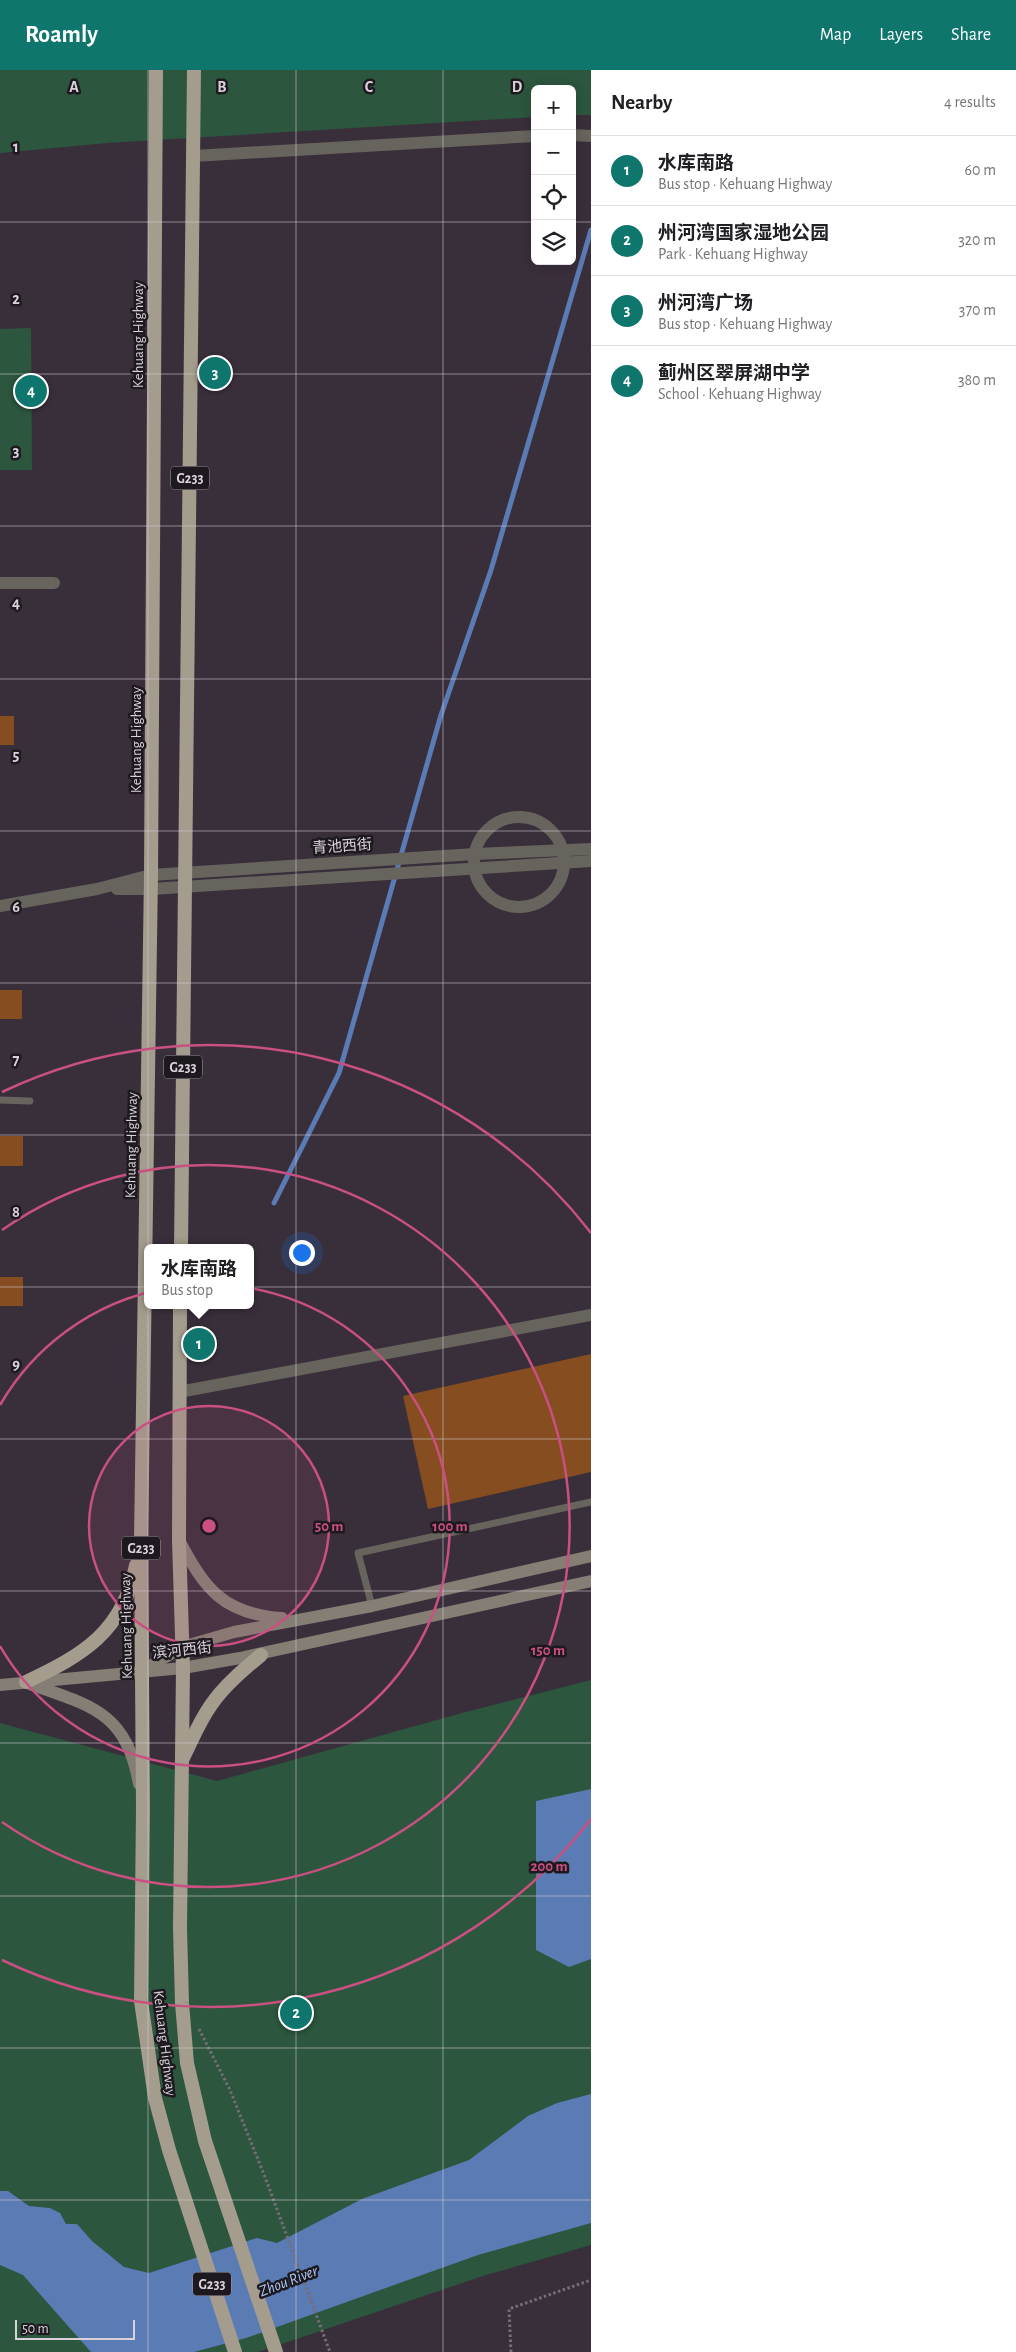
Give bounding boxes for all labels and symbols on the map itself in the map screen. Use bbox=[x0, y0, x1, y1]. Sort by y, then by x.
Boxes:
text: A bbox=[69, 79, 79, 95]
text: B bbox=[217, 79, 227, 95]
text: C bbox=[365, 79, 374, 95]
text: D bbox=[512, 79, 523, 95]
text: 1 bbox=[13, 139, 19, 155]
street label: Kehuang Highway bbox=[131, 281, 146, 388]
text: 2 bbox=[12, 291, 20, 307]
pin: 3 bbox=[199, 354, 231, 392]
pin: 4 bbox=[15, 372, 47, 410]
text: 3 bbox=[13, 443, 20, 459]
road number: G233 bbox=[171, 466, 209, 489]
text: 4 bbox=[12, 595, 20, 611]
street label: Kehuang Highway bbox=[129, 686, 144, 793]
text: 5 bbox=[13, 747, 20, 763]
street label: 青池西街 bbox=[312, 836, 372, 856]
text: 6 bbox=[12, 899, 20, 915]
text: 7 bbox=[13, 1052, 20, 1068]
road number: G233 bbox=[164, 1056, 202, 1079]
street label: Kehuang Highway bbox=[123, 1091, 140, 1198]
text: 8 bbox=[12, 1204, 20, 1220]
your location bbox=[289, 1240, 315, 1266]
pin: 1 bbox=[183, 1325, 215, 1363]
text: 9 bbox=[12, 1356, 20, 1372]
centre of rings bbox=[200, 1517, 218, 1535]
text: 50 m bbox=[315, 1519, 343, 1534]
text: 100 m bbox=[432, 1519, 468, 1534]
road number: G233 bbox=[122, 1536, 160, 1560]
street label: Kehuang Highway bbox=[118, 1572, 135, 1679]
street label: 滨河西街 bbox=[151, 1639, 213, 1661]
text: 150 m bbox=[531, 1643, 565, 1658]
text: 200 m bbox=[530, 1859, 568, 1874]
street label: Kehuang Highway bbox=[151, 1989, 178, 2097]
pin: 2 bbox=[280, 1994, 312, 2032]
water label: Zhou River bbox=[257, 2262, 321, 2299]
road number: G233 bbox=[193, 2272, 231, 2296]
scale bar bbox=[15, 2317, 135, 2340]

